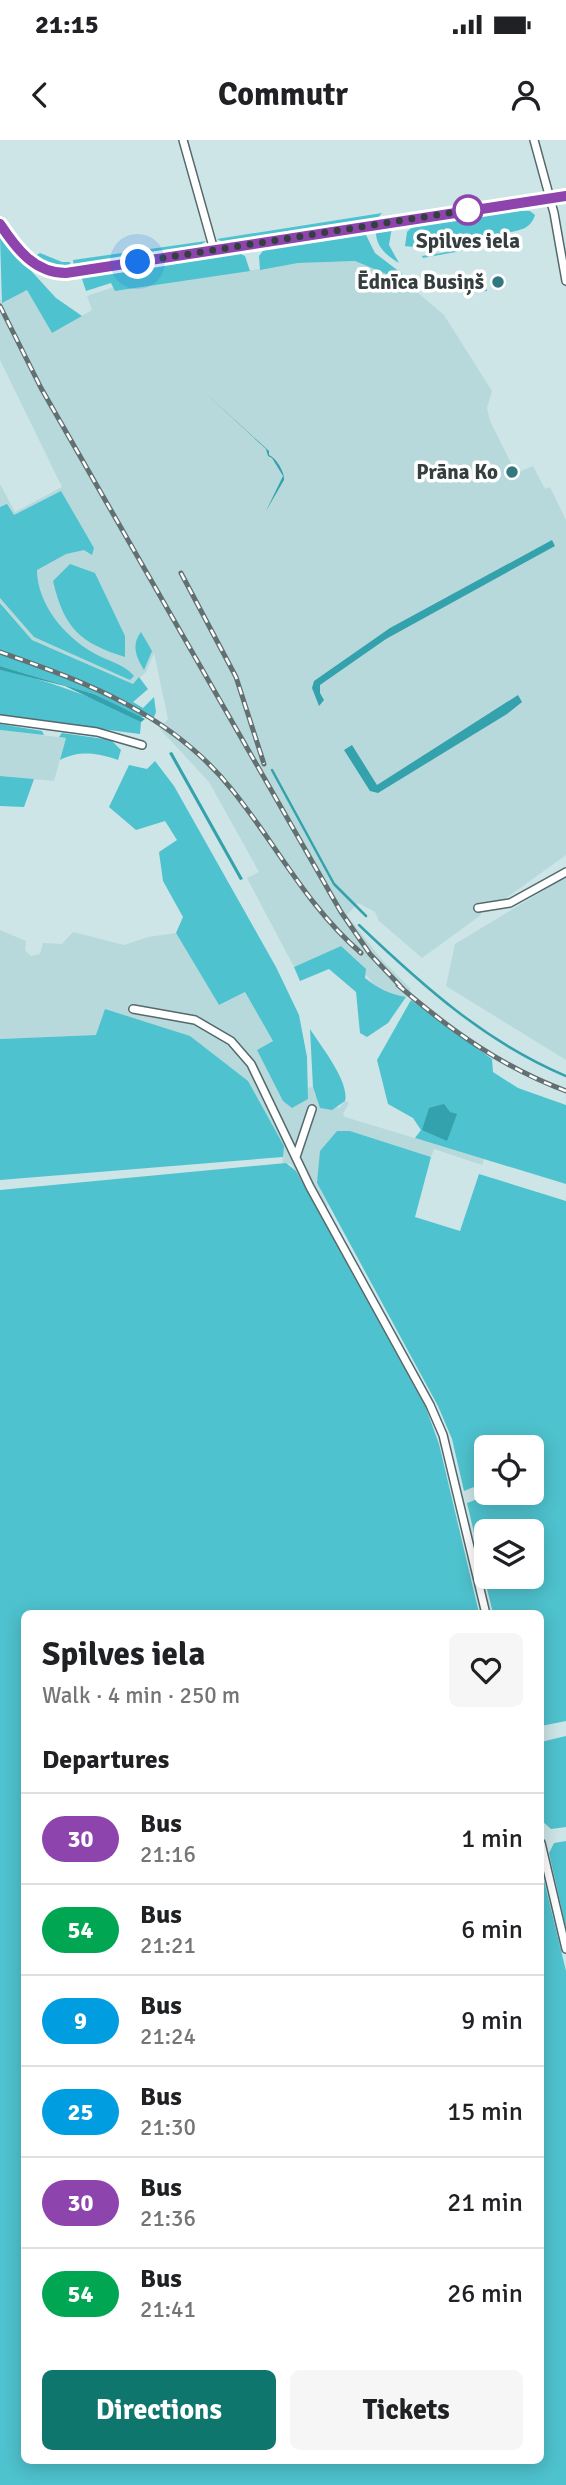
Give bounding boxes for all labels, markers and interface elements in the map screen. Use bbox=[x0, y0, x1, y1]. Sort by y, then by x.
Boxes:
text: 21:15 bbox=[35, 9, 99, 41]
text: Commutr bbox=[218, 75, 348, 114]
icon: back bbox=[21, 76, 59, 114]
icon: person bbox=[507, 76, 545, 114]
marker: Spilves iela bbox=[453, 195, 483, 225]
place label: Spilves iela bbox=[416, 228, 520, 254]
your location bbox=[120, 244, 155, 279]
place label: Ēdnīca Busiņš bbox=[357, 269, 484, 296]
marker: Ēdnīca Busiņš bbox=[490, 274, 506, 290]
place label: Prāna Ko bbox=[416, 459, 498, 485]
marker: Prāna Ko bbox=[504, 464, 520, 480]
map controls bbox=[474, 1435, 544, 1589]
button: locate bbox=[474, 1435, 544, 1505]
button: layers bbox=[474, 1519, 544, 1589]
button: heart bbox=[449, 1633, 523, 1707]
text: Spilves iela bbox=[42, 1634, 205, 1675]
text: Walk · 4 min · 250 m bbox=[42, 1681, 240, 1710]
text: Departures bbox=[42, 1744, 169, 1776]
text: Bus bbox=[140, 1808, 182, 1840]
text: 1 min bbox=[461, 1823, 523, 1855]
text: 30 bbox=[68, 1824, 93, 1854]
text: 21:16 bbox=[140, 1840, 196, 1869]
text: Bus bbox=[140, 1899, 182, 1931]
text: 6 min bbox=[461, 1914, 523, 1946]
text: 54 bbox=[68, 1915, 93, 1945]
text: 21:21 bbox=[140, 1931, 196, 1960]
text: Bus bbox=[140, 1990, 182, 2022]
text: 9 min bbox=[461, 2005, 523, 2037]
text: 9 bbox=[74, 2006, 87, 2036]
text: 21:24 bbox=[140, 2022, 196, 2051]
text: Bus bbox=[140, 2081, 182, 2113]
text: 15 min bbox=[447, 2096, 523, 2128]
text: 25 bbox=[68, 2097, 93, 2127]
text: 21:30 bbox=[140, 2113, 196, 2142]
text: Bus bbox=[140, 2172, 182, 2204]
text: 21 min bbox=[447, 2187, 523, 2219]
text: 30 bbox=[68, 2188, 93, 2218]
text: 21:36 bbox=[140, 2204, 196, 2233]
text: Bus bbox=[140, 2263, 182, 2295]
text: 26 min bbox=[447, 2278, 523, 2310]
text: 54 bbox=[68, 2279, 93, 2309]
text: 21:41 bbox=[140, 2295, 196, 2324]
button: Directions bbox=[42, 2370, 276, 2450]
button: Tickets bbox=[290, 2370, 523, 2450]

